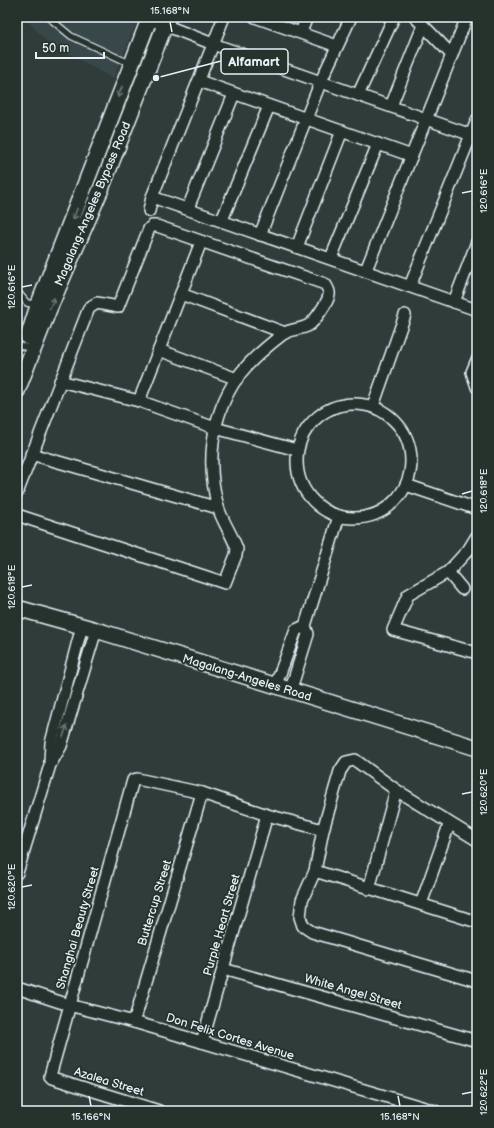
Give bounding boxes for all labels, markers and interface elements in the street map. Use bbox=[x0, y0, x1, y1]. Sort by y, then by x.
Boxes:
text: 15.168°N bbox=[150, 5, 190, 17]
scale bar bbox=[36, 34, 104, 60]
text: 50 m bbox=[42, 41, 69, 56]
callout: Alfamart bbox=[221, 49, 288, 74]
text: Alfamart bbox=[227, 54, 280, 70]
one-way arrow bbox=[116, 86, 124, 98]
street label: Magalang-Angeles Bypass Road bbox=[52, 120, 134, 288]
text: 120.616°E bbox=[478, 168, 490, 213]
one-way arrow bbox=[70, 207, 78, 219]
text: 120.616°E bbox=[6, 264, 18, 309]
one-way arrow bbox=[48, 297, 56, 309]
text: 120.618°E bbox=[478, 468, 490, 513]
text: 120.618°E bbox=[6, 564, 18, 609]
street label: Magalang-Angeles Road bbox=[181, 651, 314, 705]
one-way arrow bbox=[62, 726, 70, 738]
text: 120.620°E bbox=[478, 768, 490, 815]
street label: Buttercup Street bbox=[135, 858, 175, 948]
text: 120.620°E bbox=[6, 863, 18, 910]
street label: Shanghai Beauty Street bbox=[53, 865, 103, 991]
street label: Purple Heart Street bbox=[200, 872, 244, 978]
street label: White Angel Street bbox=[303, 971, 404, 1013]
street label: Don Felix Cortes Avenue bbox=[164, 1010, 296, 1064]
street label: Azalea Street bbox=[72, 1064, 146, 1100]
text: 120.622°E bbox=[478, 1068, 490, 1115]
text: 15.166°N bbox=[71, 1111, 111, 1123]
text: 15.168°N bbox=[380, 1111, 420, 1123]

